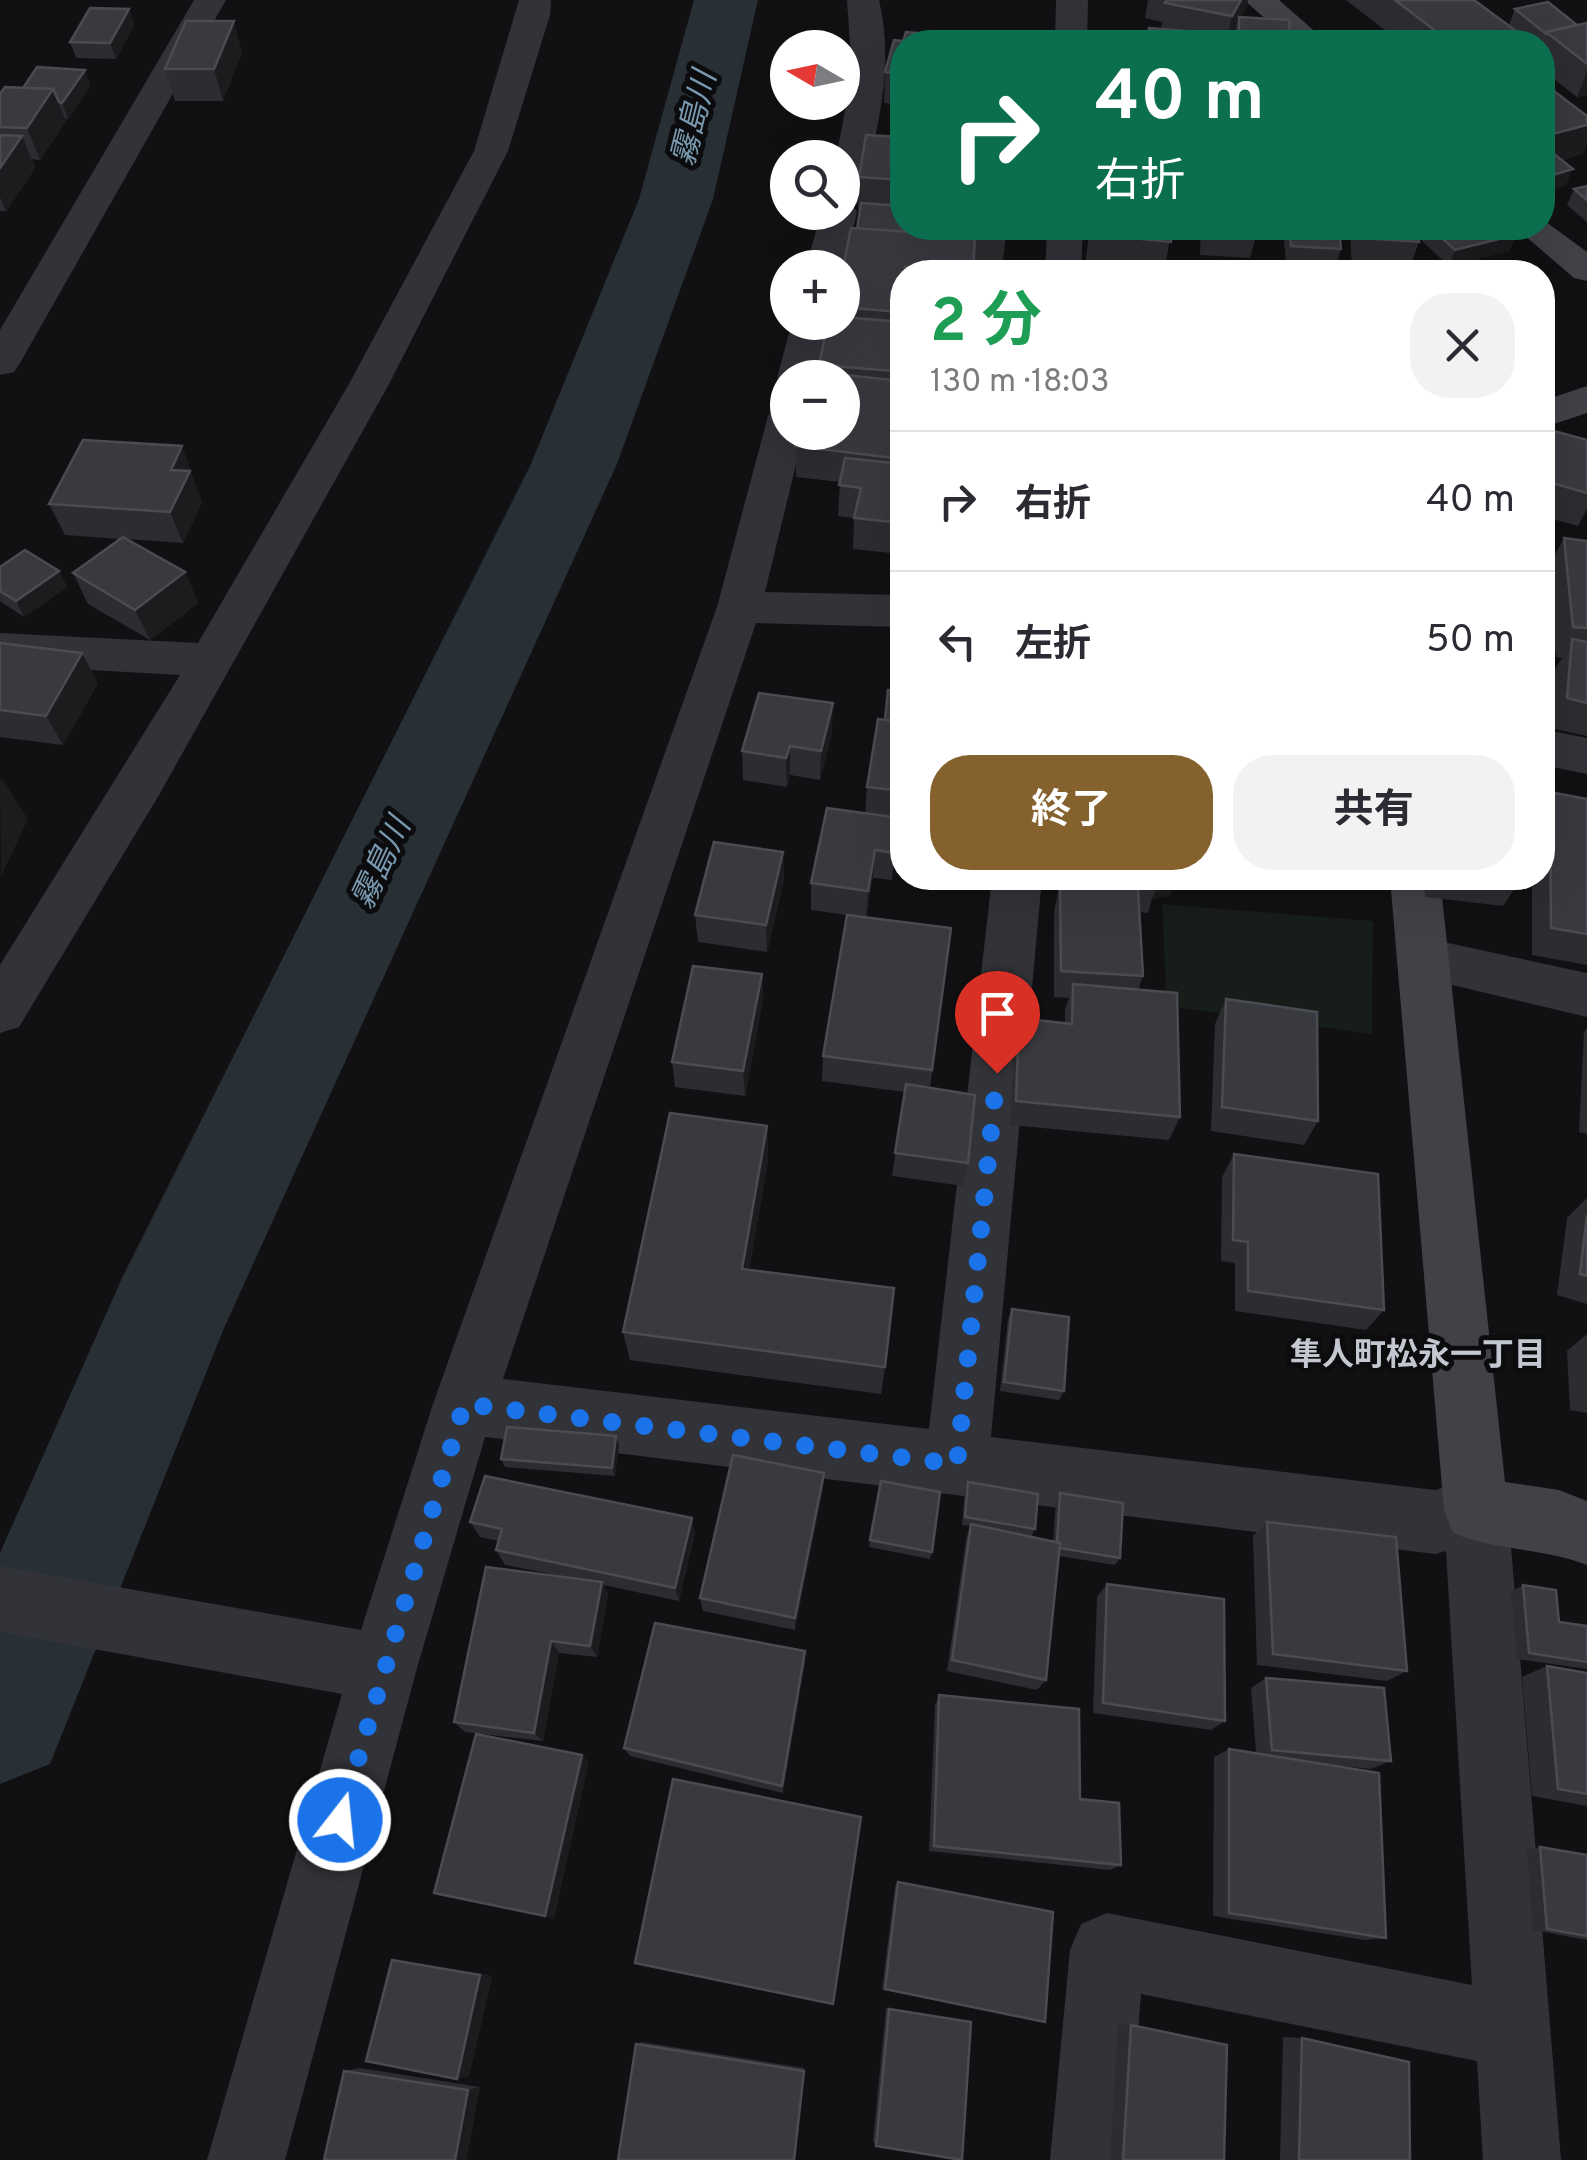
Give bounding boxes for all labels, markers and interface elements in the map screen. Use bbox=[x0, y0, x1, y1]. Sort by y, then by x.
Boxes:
north arrow bbox=[770, 30, 860, 120]
map controls bbox=[770, 30, 860, 450]
text: 40 m bbox=[1095, 56, 1265, 145]
water label: 霧島川 bbox=[665, 65, 728, 170]
icon: right bbox=[930, 70, 1060, 200]
button: search bbox=[770, 140, 860, 230]
text: 右折 bbox=[1095, 155, 1185, 212]
button: + bbox=[770, 250, 860, 340]
text: 2 分 bbox=[930, 287, 1042, 363]
button: close bbox=[1410, 293, 1515, 398]
button: − bbox=[770, 360, 860, 450]
text: 130 m · 18:03 bbox=[930, 363, 1110, 403]
icon: right bbox=[930, 474, 985, 529]
text: 40 m bbox=[1426, 477, 1515, 526]
text: 右折 bbox=[1015, 482, 1091, 531]
icon: left bbox=[930, 614, 985, 669]
text: 50 m bbox=[1426, 617, 1515, 666]
text: 左折 bbox=[1015, 622, 1091, 671]
button: 終了 bbox=[930, 755, 1213, 870]
button: 共有 bbox=[1233, 755, 1515, 870]
water label: 霧島川 bbox=[345, 809, 423, 916]
pin bbox=[955, 971, 1040, 1074]
icon: arrive bbox=[970, 986, 1025, 1041]
district label: 隼人町松永一丁目 bbox=[1290, 1337, 1546, 1377]
position arrow bbox=[288, 1768, 392, 1872]

